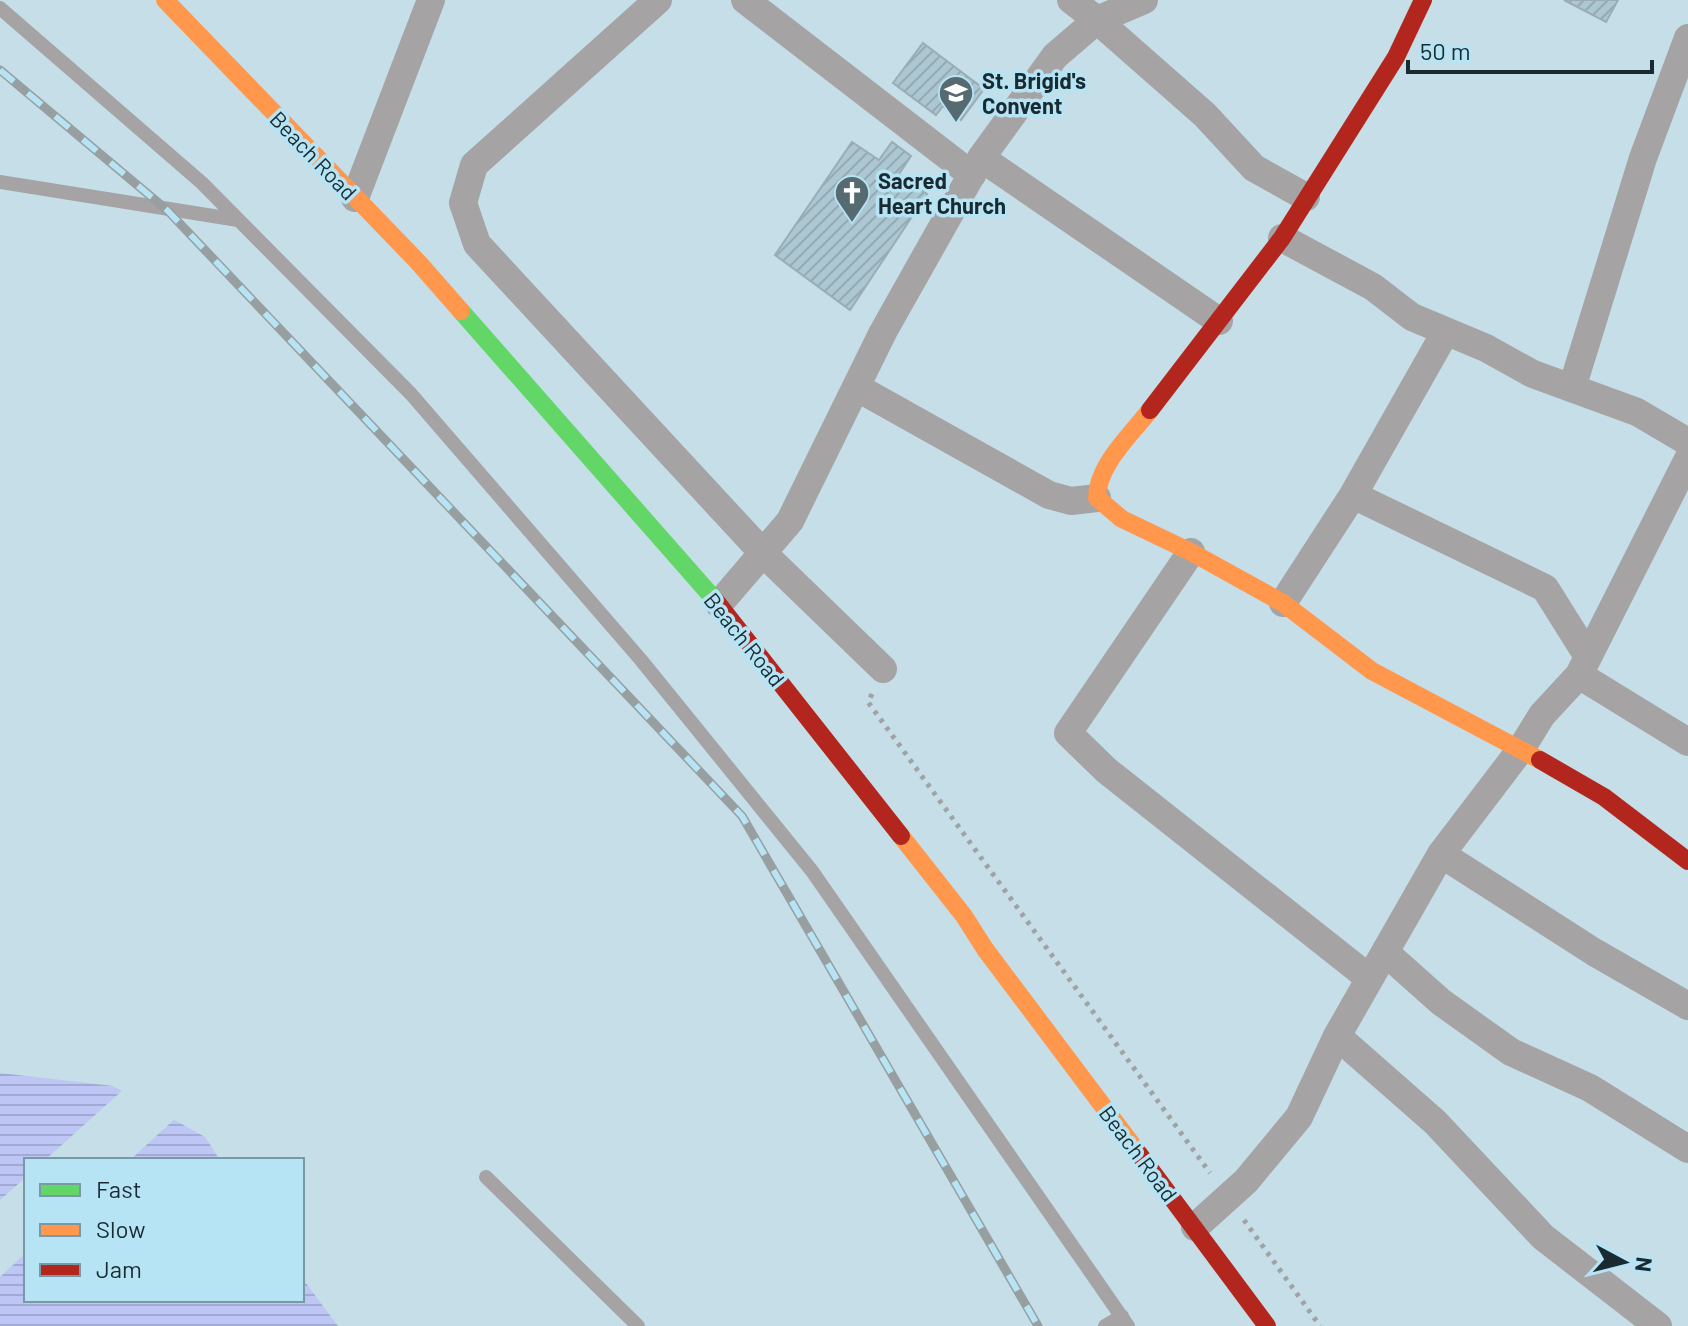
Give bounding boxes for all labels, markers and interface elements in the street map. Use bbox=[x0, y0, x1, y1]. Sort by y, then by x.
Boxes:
scale bar bbox=[1408, 24, 1652, 74]
text: 50 m bbox=[1420, 36, 1471, 65]
place label: St. Brigid's Convent bbox=[982, 67, 1086, 118]
school or university icon: St. Brigid's Convent bbox=[937, 74, 975, 124]
street label: Beach Road bbox=[265, 105, 363, 205]
place label: Sacred Heart Church bbox=[878, 167, 1006, 218]
church icon: Sacred Heart Church bbox=[833, 174, 871, 224]
street label: Beach Road bbox=[699, 587, 791, 691]
street label: Beach Road bbox=[1095, 1100, 1183, 1206]
legend bbox=[24, 1158, 304, 1302]
text: Fast bbox=[96, 1174, 141, 1203]
text: Slow bbox=[96, 1214, 145, 1243]
north arrow bbox=[1584, 1222, 1664, 1302]
text: Jam bbox=[96, 1254, 142, 1283]
text: N bbox=[1631, 1256, 1659, 1273]

